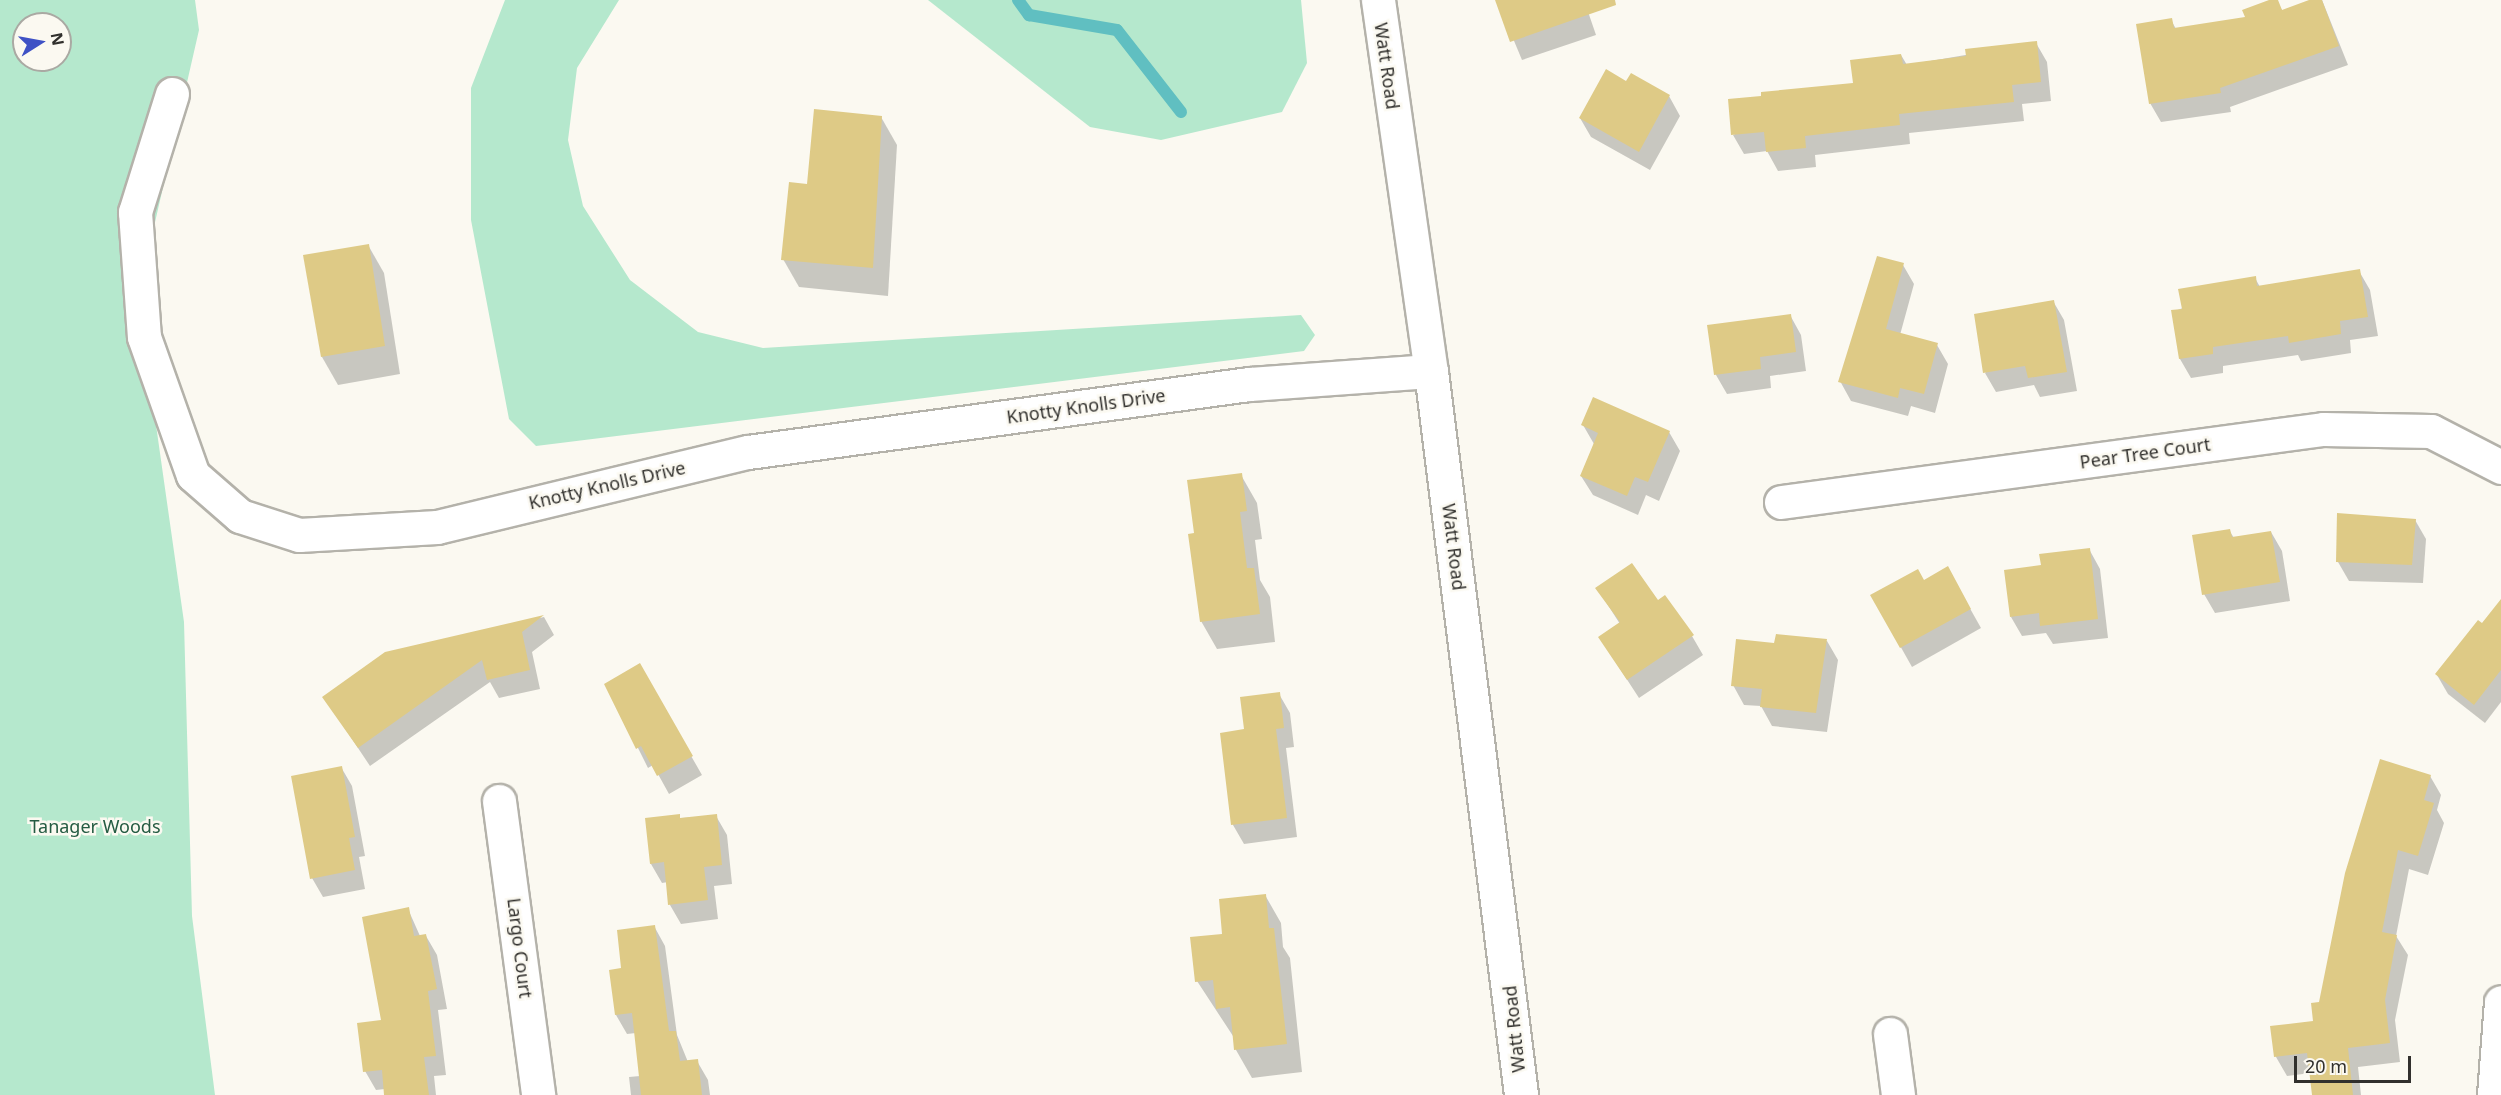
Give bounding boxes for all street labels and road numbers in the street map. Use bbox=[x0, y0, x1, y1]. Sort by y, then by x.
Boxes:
street label: Watt Road bbox=[1370, 21, 1404, 111]
street label: Knotty Knolls Drive bbox=[1005, 384, 1167, 428]
street label: Pear Tree Court bbox=[2078, 433, 2212, 473]
street label: Knotty Knolls Drive bbox=[526, 456, 688, 514]
street label: Watt Road bbox=[1438, 502, 1470, 592]
street label: Largo Court bbox=[503, 897, 537, 999]
street label: Watt Road bbox=[1499, 984, 1529, 1074]

